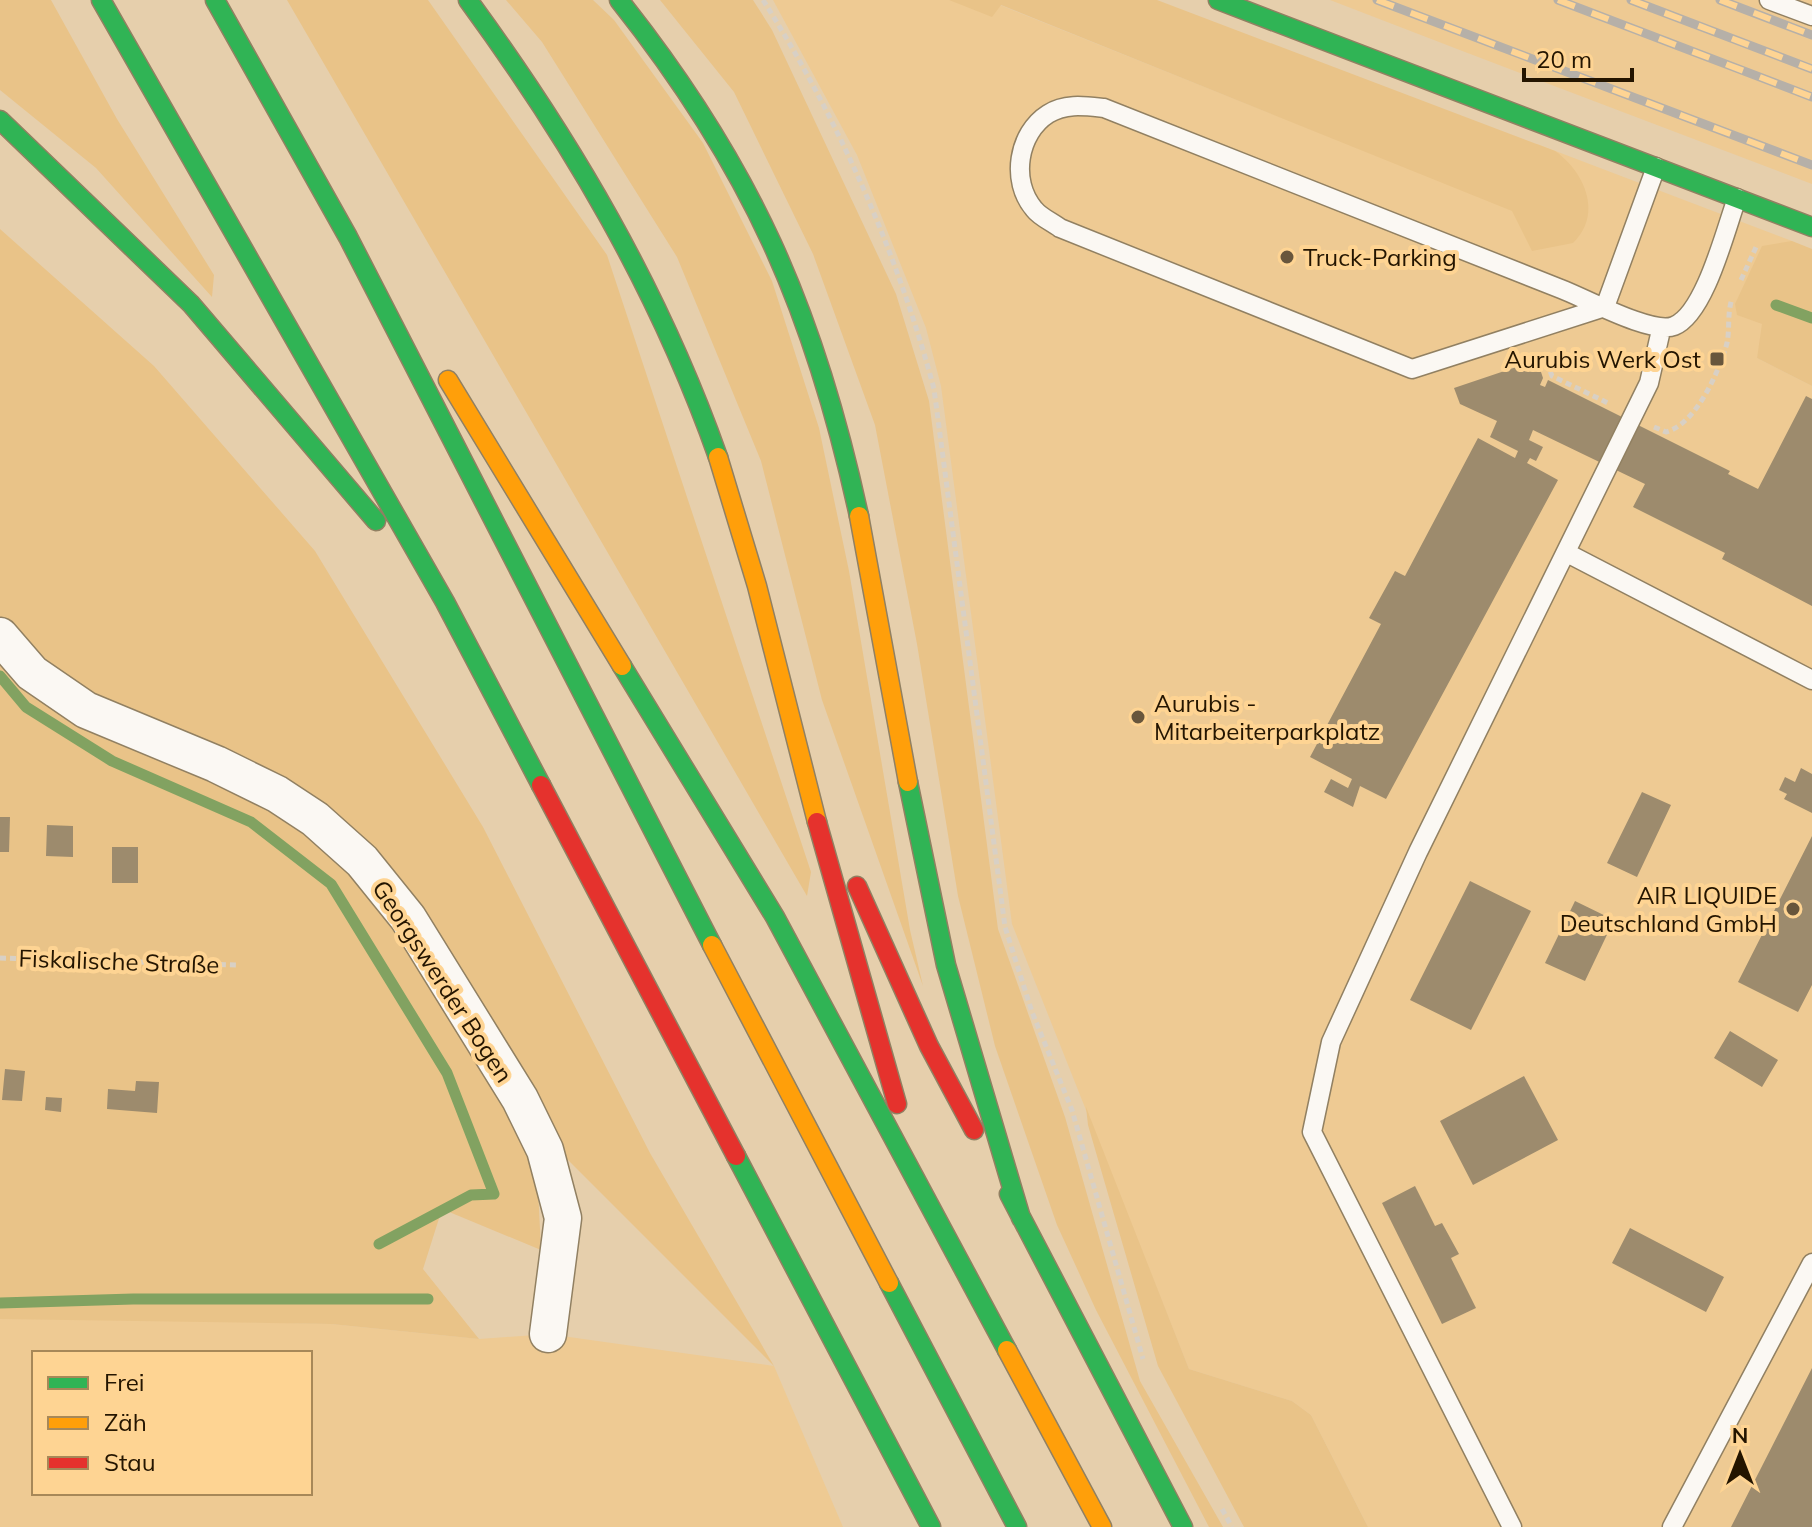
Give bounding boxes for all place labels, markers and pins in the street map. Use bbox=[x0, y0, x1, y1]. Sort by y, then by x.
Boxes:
place label: Truck-Parking bbox=[1303, 242, 1457, 272]
marker: Truck-Parking bbox=[1278, 248, 1296, 266]
place label: Aurubis Werk Ost bbox=[1504, 344, 1701, 374]
marker: Aurubis Werk Ost bbox=[1708, 350, 1726, 368]
place label: Aurubis - Mitarbeiterparkplatz bbox=[1154, 688, 1380, 746]
marker: Aurubis - Mitarbeiterparkplatz bbox=[1129, 708, 1147, 726]
place label: AIR LIQUIDE Deutschland GmbH bbox=[1560, 880, 1777, 938]
marker: AIR LIQUIDE Deutschland GmbH bbox=[1784, 900, 1802, 918]

